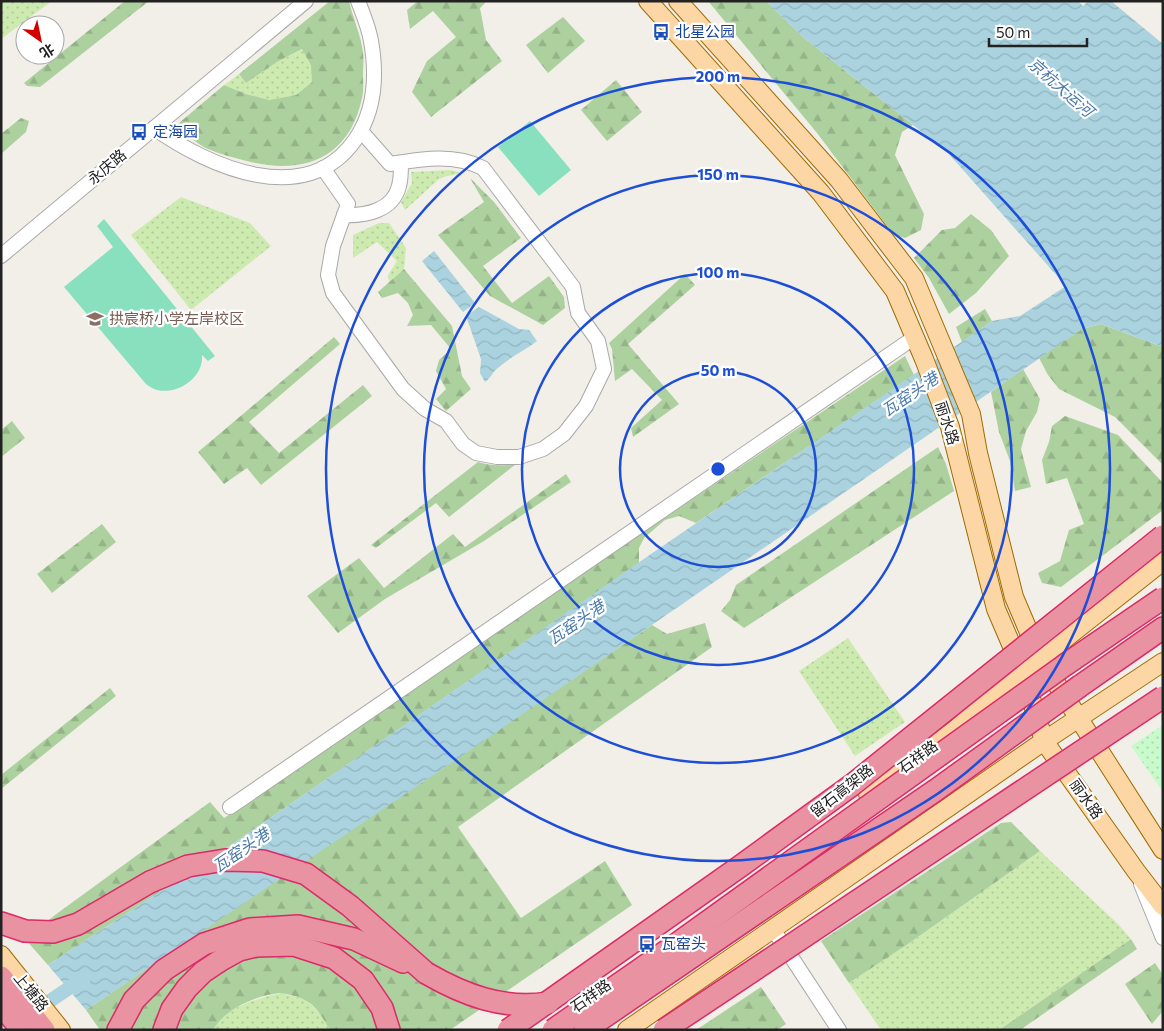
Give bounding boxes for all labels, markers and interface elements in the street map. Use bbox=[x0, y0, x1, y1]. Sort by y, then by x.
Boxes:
north arrow bbox=[15, 15, 65, 65]
scale bar bbox=[989, 15, 1086, 47]
bus stop icon: 北星公园 bbox=[651, 22, 671, 42]
place label: 北星公园 bbox=[675, 22, 735, 40]
text: 50 m bbox=[996, 23, 1030, 41]
text: 北 bbox=[37, 40, 58, 62]
water label: 京杭大运河 bbox=[1025, 53, 1100, 122]
text: 200 m bbox=[696, 67, 740, 85]
bus stop icon: 定海园 bbox=[129, 122, 149, 142]
place label: 定海园 bbox=[153, 122, 198, 140]
street label: 永庆路 bbox=[83, 145, 129, 188]
text: 150 m bbox=[697, 165, 739, 183]
text: 100 m bbox=[697, 263, 739, 281]
school or university icon: 拱宸桥小学左岸校区 bbox=[85, 309, 105, 329]
place label: 拱宸桥小学左岸校区 bbox=[109, 309, 244, 327]
text: 50 m bbox=[701, 361, 735, 379]
water label: 瓦窑头港 bbox=[878, 367, 943, 419]
street label: 丽水路 bbox=[932, 399, 963, 447]
centre of rings bbox=[709, 460, 727, 478]
water label: 瓦窑头港 bbox=[544, 595, 609, 647]
street label: 石祥路 bbox=[894, 736, 941, 777]
street label: 留石高架路 bbox=[806, 760, 876, 820]
street label: 丽水路 bbox=[1067, 775, 1107, 822]
water label: 瓦窑头港 bbox=[209, 823, 274, 875]
bus stop icon: 瓦窑头 bbox=[637, 934, 657, 954]
place label: 瓦窑头 bbox=[661, 934, 706, 952]
street label: 上塘路 bbox=[11, 968, 53, 1015]
street label: 石祥路 bbox=[567, 975, 614, 1015]

